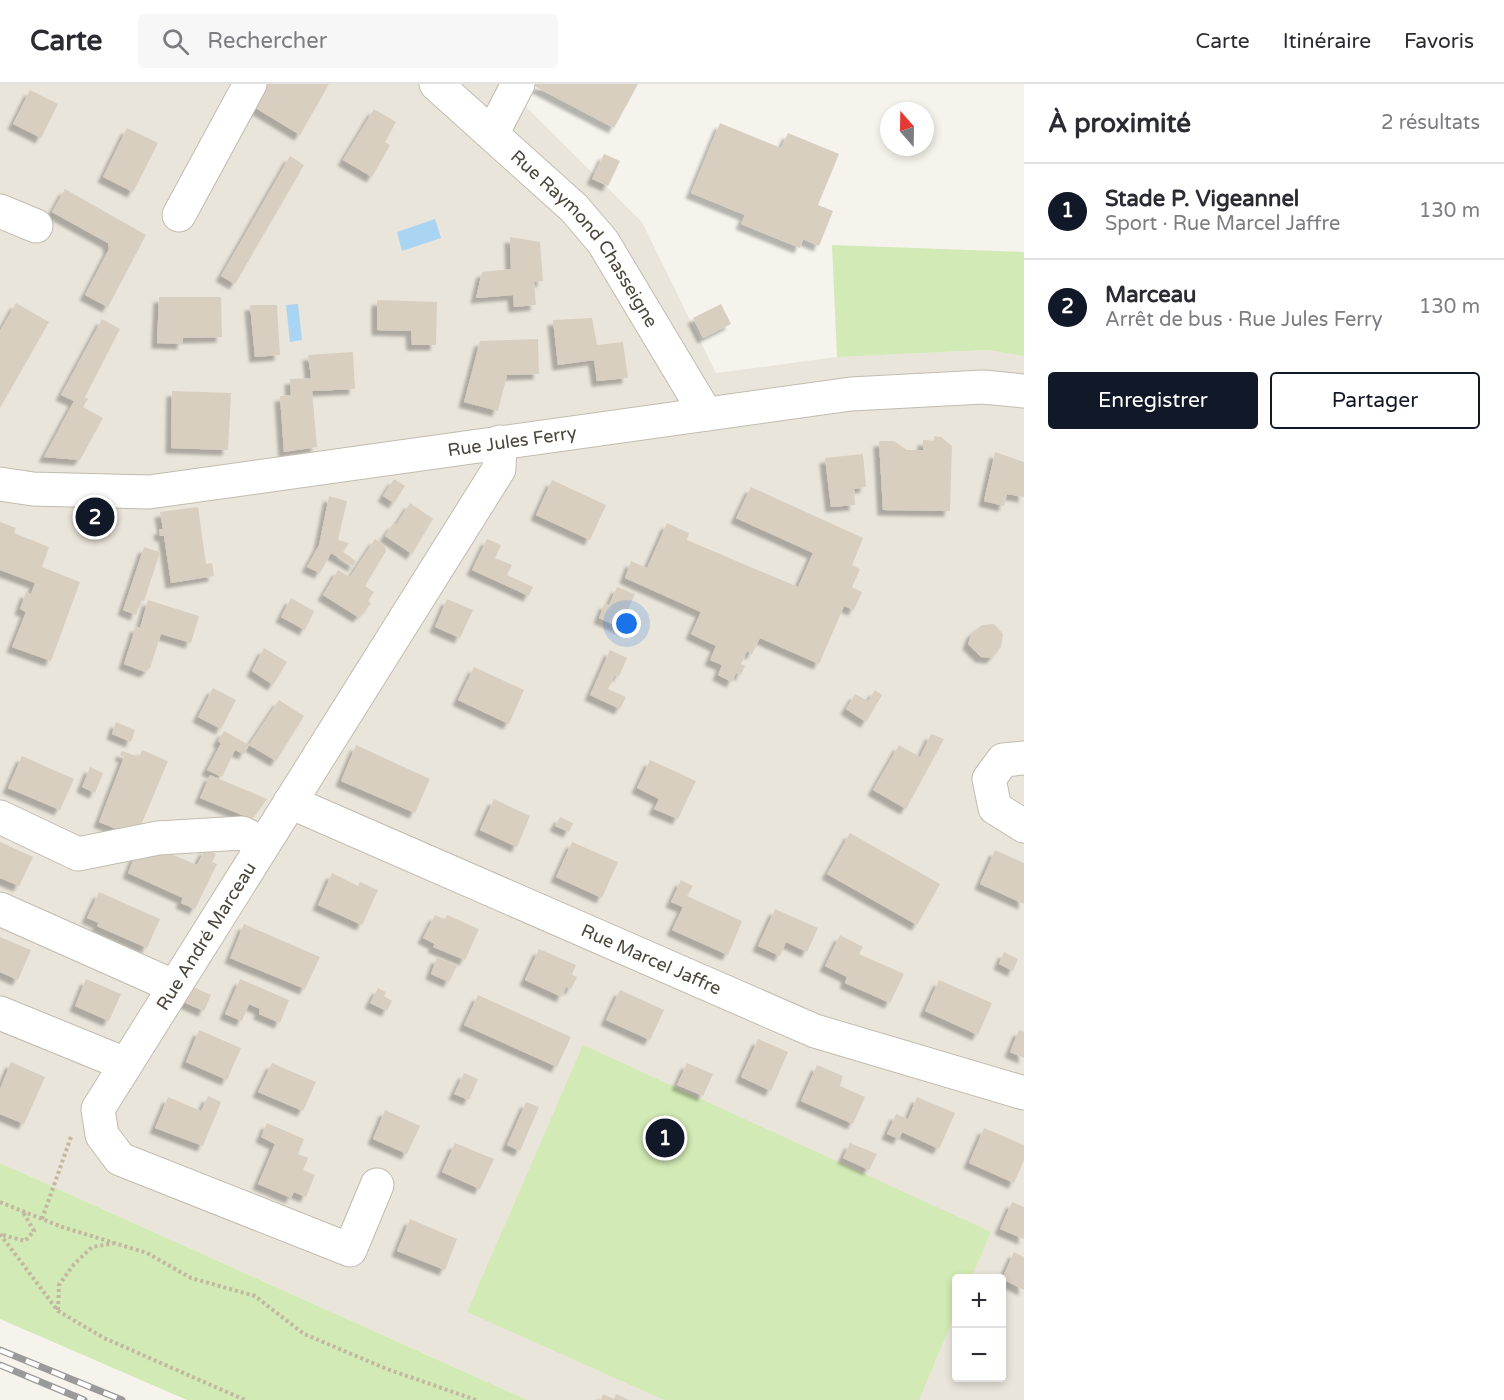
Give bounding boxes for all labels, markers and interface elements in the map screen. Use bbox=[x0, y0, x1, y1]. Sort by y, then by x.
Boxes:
search box bbox=[138, 14, 558, 68]
text: Carte bbox=[30, 24, 102, 58]
icon: search bbox=[159, 25, 192, 58]
text: Rechercher bbox=[207, 28, 327, 54]
text: Carte bbox=[1196, 29, 1250, 54]
text: Itinéraire bbox=[1283, 29, 1371, 54]
text: Favoris bbox=[1404, 29, 1474, 54]
north arrow bbox=[880, 102, 934, 156]
text: À proximité bbox=[1048, 108, 1191, 139]
text: 2 résultats bbox=[1381, 111, 1480, 135]
street label: Rue Raymond Chasseigne bbox=[506, 145, 663, 331]
text: Stade P. Vigeannel bbox=[1105, 186, 1299, 212]
text: 1 bbox=[1061, 199, 1074, 223]
text: 130 m bbox=[1419, 199, 1480, 223]
text: Sport · Rue Marcel Jaffre bbox=[1105, 212, 1340, 236]
text: Marceau bbox=[1105, 282, 1196, 308]
text: 2 bbox=[1061, 295, 1074, 319]
text: 130 m bbox=[1419, 295, 1480, 319]
text: Arrêt de bus · Rue Jules Ferry bbox=[1105, 308, 1382, 332]
button: Enregistrer bbox=[1048, 372, 1258, 429]
button: Partager bbox=[1270, 372, 1480, 429]
street label: Rue Jules Ferry bbox=[446, 421, 578, 461]
pin: 2 bbox=[76, 494, 115, 540]
your location bbox=[612, 609, 641, 638]
street label: Rue André Marceau bbox=[152, 858, 261, 1014]
street label: Rue Marcel Jaffre bbox=[578, 919, 725, 1000]
pin: 1 bbox=[646, 1116, 684, 1160]
map controls bbox=[952, 1274, 1006, 1382]
button: + bbox=[952, 1274, 1006, 1328]
button: − bbox=[952, 1328, 1006, 1382]

